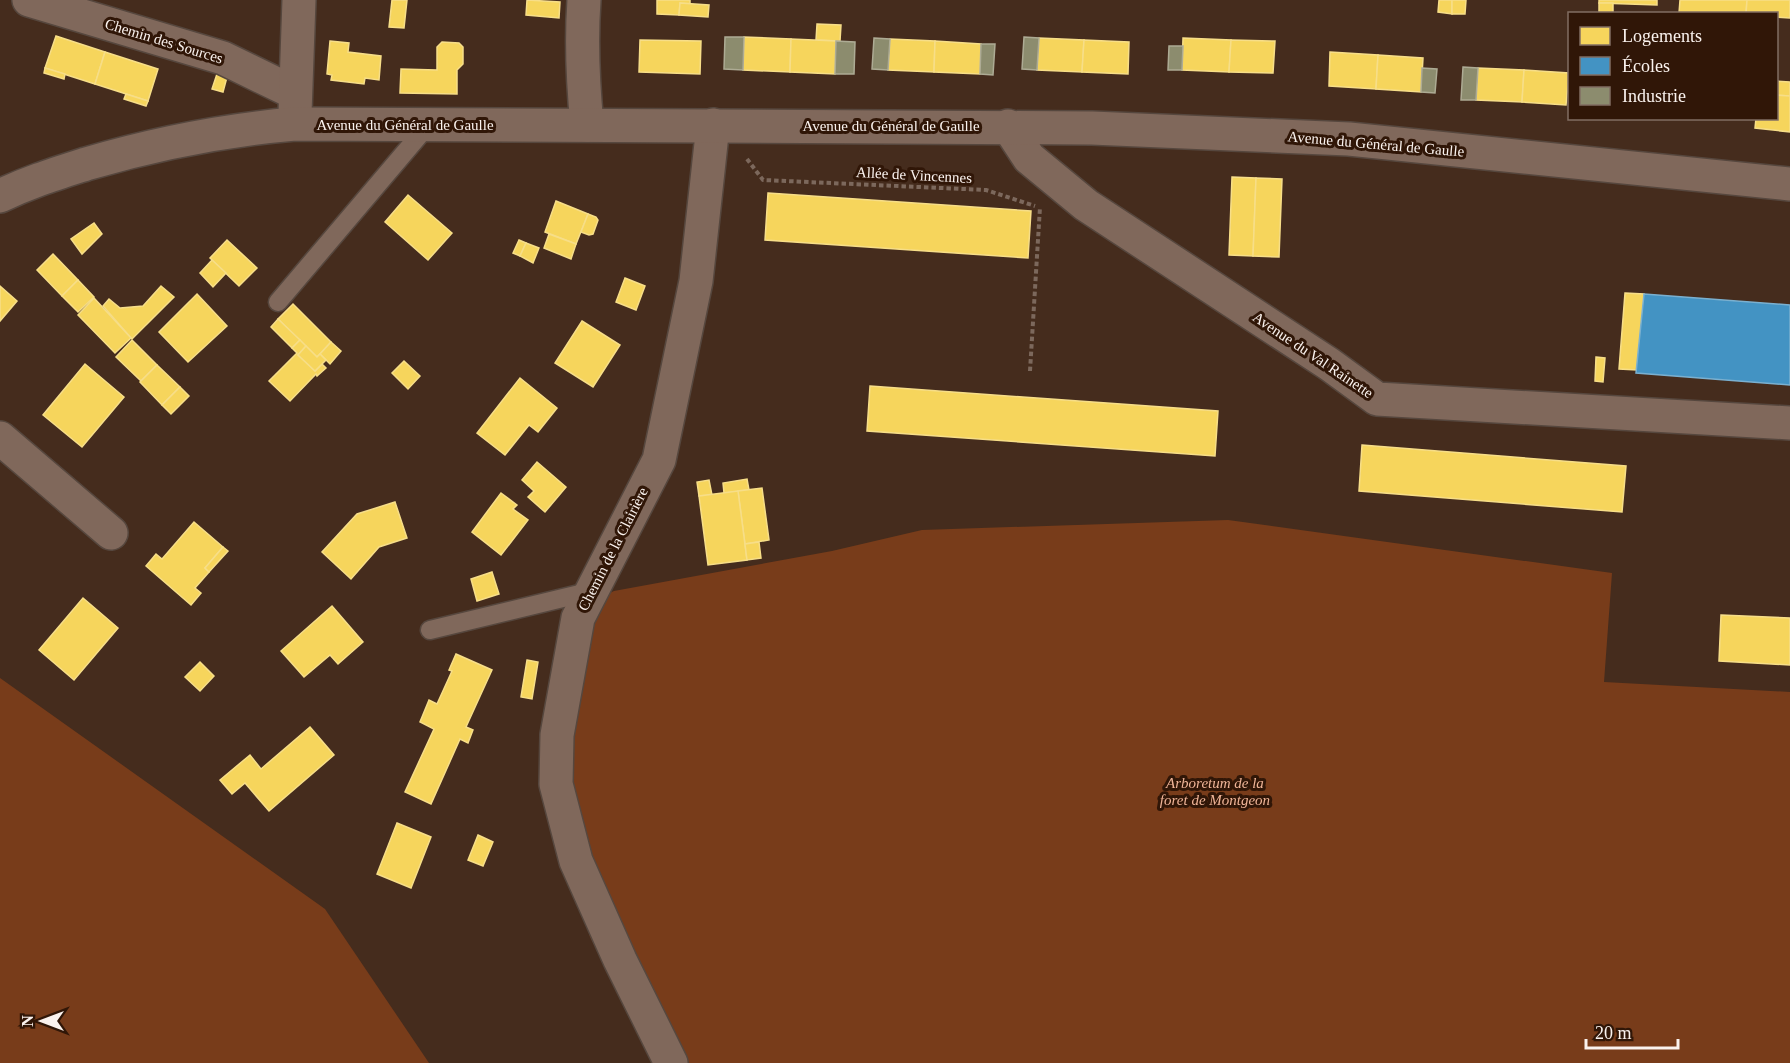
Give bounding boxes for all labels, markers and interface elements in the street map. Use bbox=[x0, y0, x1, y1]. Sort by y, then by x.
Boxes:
legend bbox=[1568, 12, 1778, 120]
street label: Chemin des Sources bbox=[103, 15, 225, 67]
text: Logements bbox=[1622, 26, 1702, 46]
text: Écoles bbox=[1622, 55, 1670, 76]
text: Industrie bbox=[1622, 86, 1686, 106]
street label: Avenue du Général de Gaulle bbox=[316, 117, 494, 133]
street label: Avenue du Général de Gaulle bbox=[802, 118, 980, 134]
street label: Avenue du Général de Gaulle bbox=[1287, 128, 1465, 160]
street label: Allée de Vincennes bbox=[856, 164, 973, 186]
street label: Avenue du Val Rainette bbox=[1250, 309, 1376, 401]
street label: Chemin de la Clairière bbox=[575, 484, 651, 613]
park label: Arboretum de la foret de Montgeon bbox=[1160, 775, 1270, 808]
north arrow bbox=[12, 991, 72, 1051]
scale bar bbox=[1586, 1012, 1678, 1050]
text: N bbox=[19, 1015, 36, 1027]
text: 20 m bbox=[1595, 1023, 1632, 1043]

